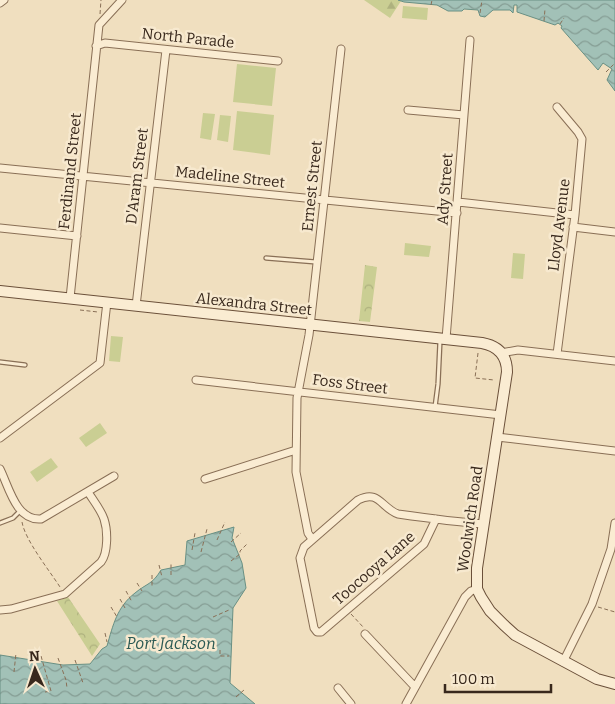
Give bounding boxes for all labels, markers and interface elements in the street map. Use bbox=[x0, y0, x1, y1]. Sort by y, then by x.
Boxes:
street label: North Parade bbox=[141, 24, 235, 52]
street label: Ferdinand Street bbox=[55, 111, 85, 230]
street label: D'Aram Street bbox=[122, 126, 152, 225]
street label: Ernest Street bbox=[298, 139, 326, 232]
street label: Ady Street bbox=[434, 152, 457, 226]
street label: Madeline Street bbox=[174, 162, 286, 192]
street label: Lloyd Avenue bbox=[544, 178, 574, 272]
street label: Alexandra Street bbox=[195, 289, 314, 319]
street label: Foss Street bbox=[311, 370, 389, 398]
street label: Woolwich Road bbox=[454, 465, 486, 573]
street label: Toocooya Lane bbox=[329, 528, 419, 608]
water label: Port Jackson bbox=[126, 634, 216, 653]
north arrow bbox=[10, 644, 60, 694]
text: N bbox=[29, 648, 40, 665]
scale bar bbox=[445, 662, 551, 694]
text: 100 m bbox=[452, 670, 495, 688]

